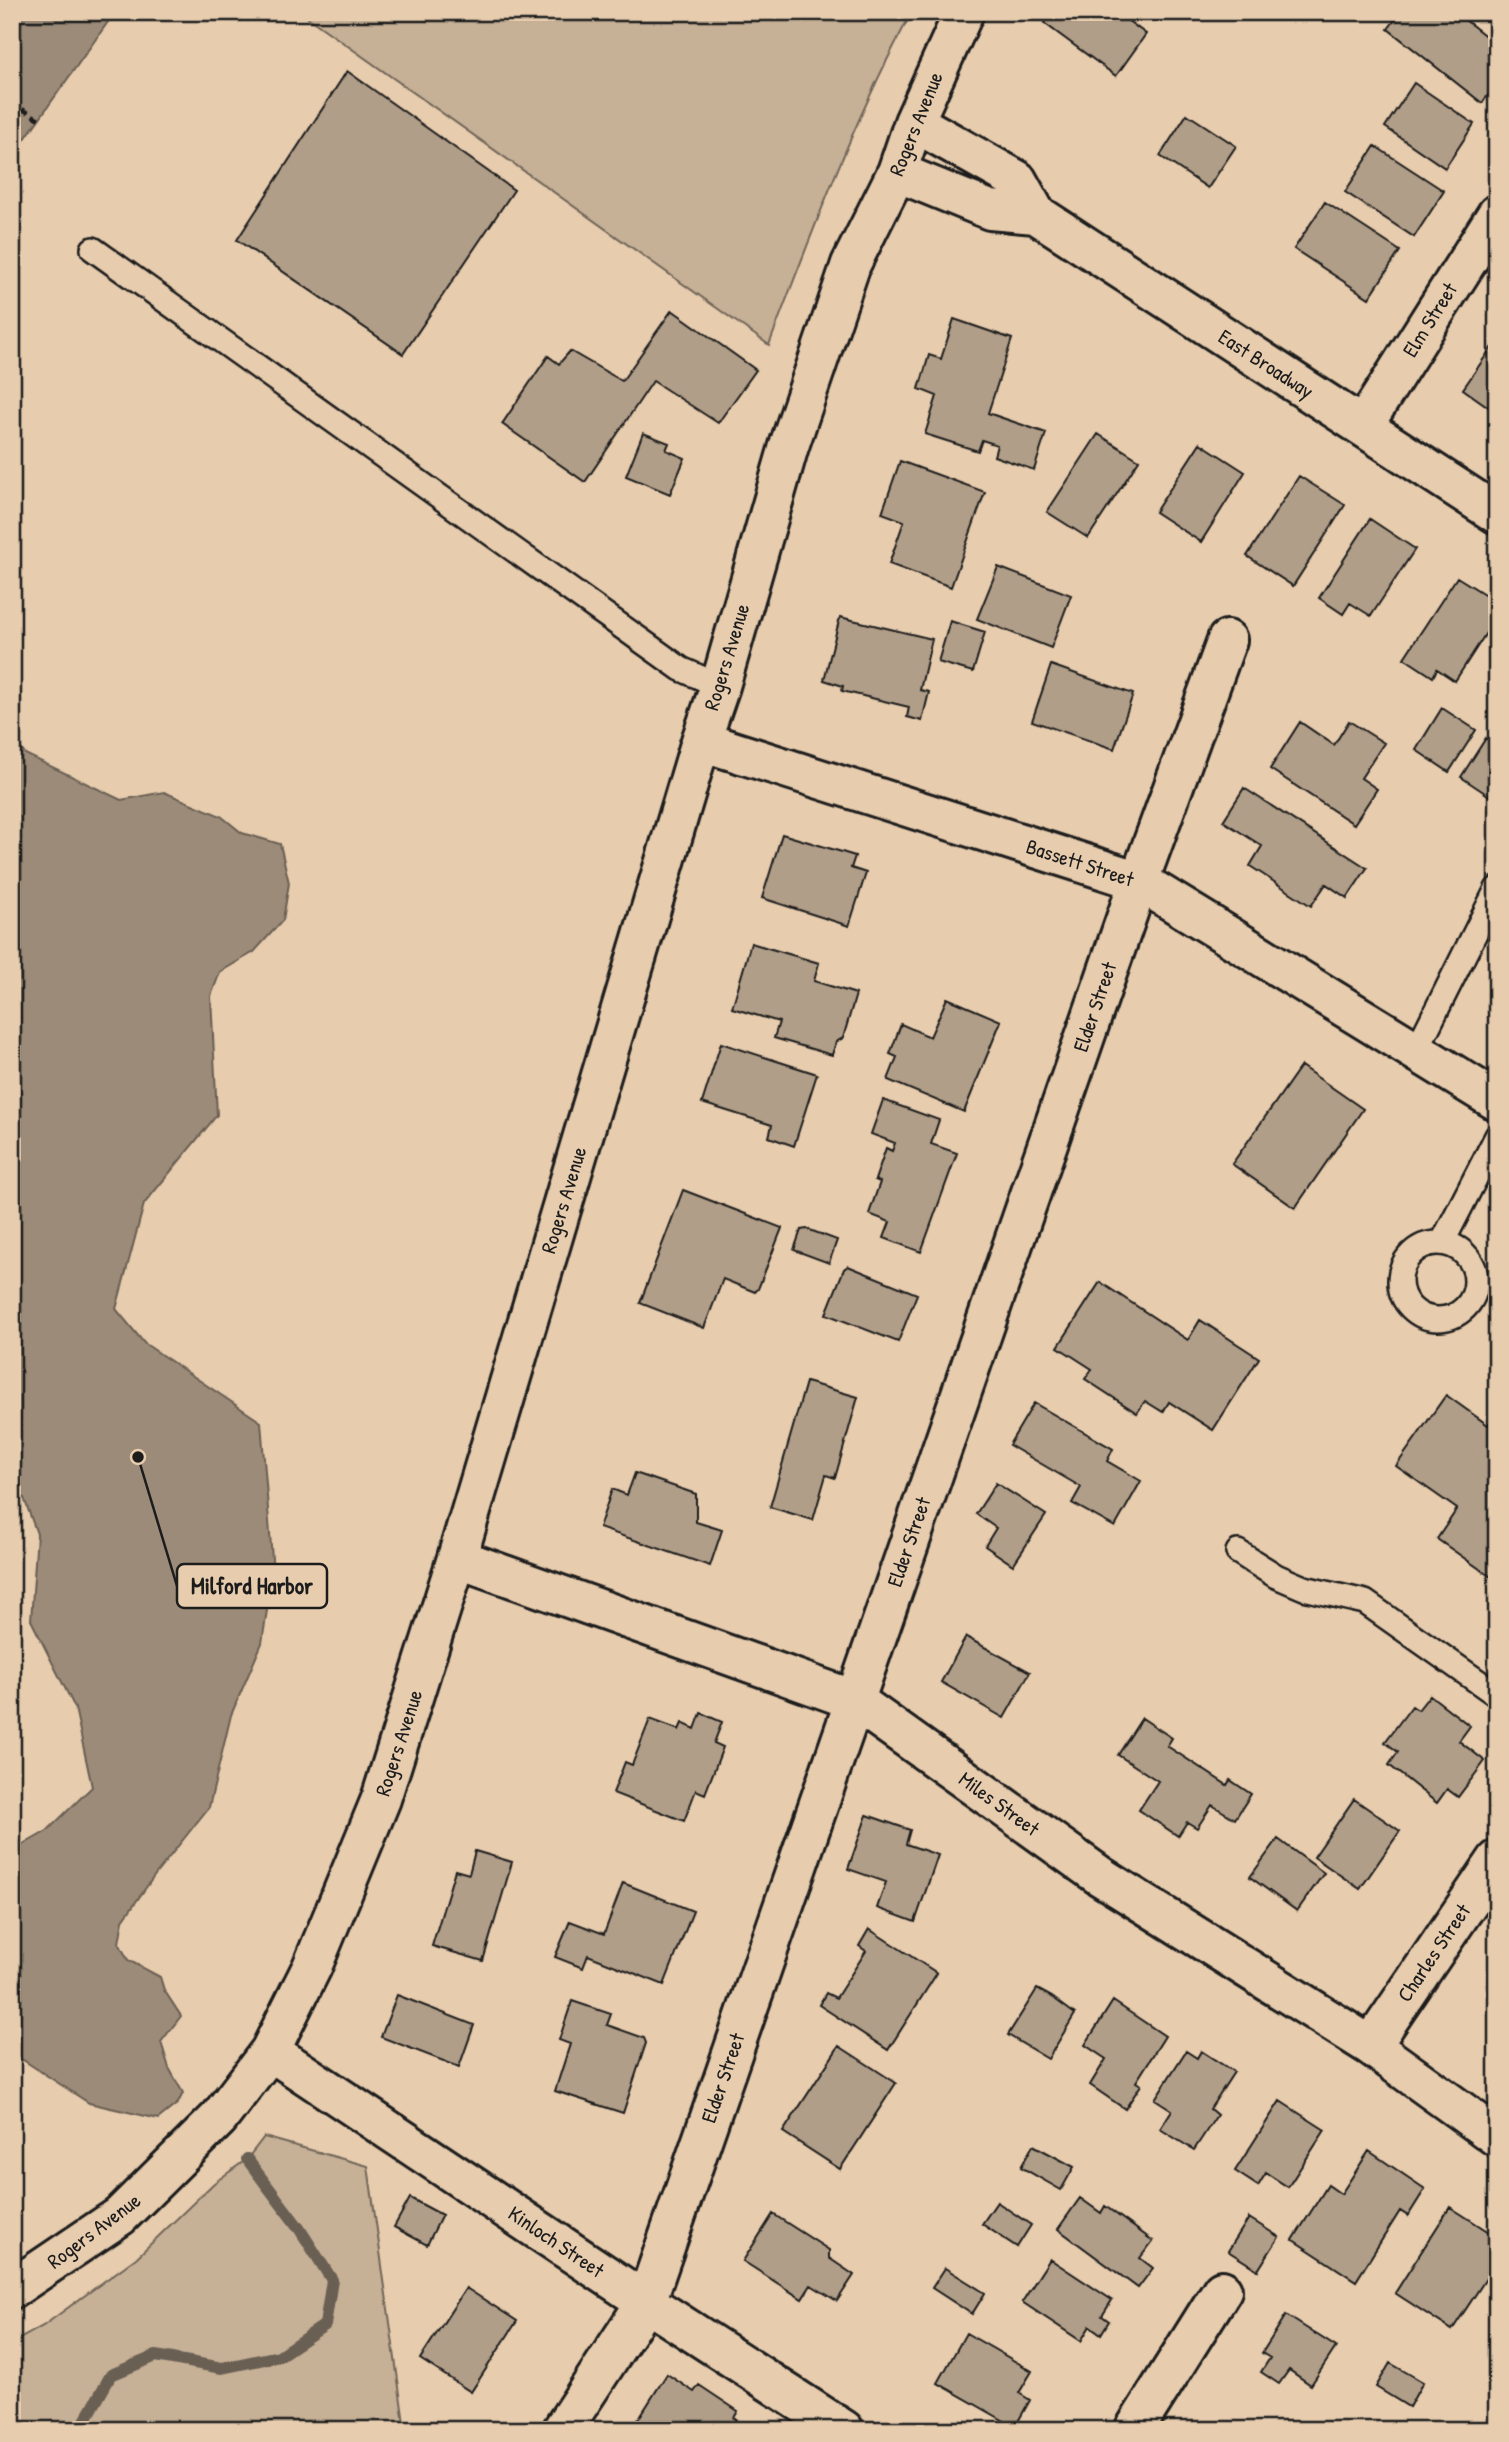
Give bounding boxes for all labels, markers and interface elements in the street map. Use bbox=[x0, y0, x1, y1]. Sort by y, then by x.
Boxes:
street label: Rogers Avenue bbox=[881, 67, 950, 180]
street label: Elm Street bbox=[1395, 276, 1464, 363]
street label: East Broadway bbox=[1213, 322, 1320, 405]
street label: Rogers Avenue bbox=[697, 600, 756, 714]
street label: Bassett Street bbox=[1023, 831, 1138, 894]
street label: Elder Street bbox=[1066, 957, 1124, 1056]
street label: Rogers Avenue bbox=[534, 1143, 593, 1257]
street label: Elder Street bbox=[880, 1492, 938, 1591]
callout: Milford Harbor bbox=[177, 1564, 327, 1608]
text: Milford Harbor bbox=[191, 1570, 313, 1601]
street label: Rogers Avenue bbox=[368, 1686, 429, 1800]
street label: Miles Street bbox=[953, 1765, 1046, 1843]
street label: Charles Street bbox=[1390, 1897, 1477, 2007]
street label: Elder Street bbox=[694, 2028, 752, 2127]
street label: Rogers Avenue bbox=[41, 2186, 146, 2275]
street label: Kinloch Street bbox=[503, 2199, 611, 2285]

